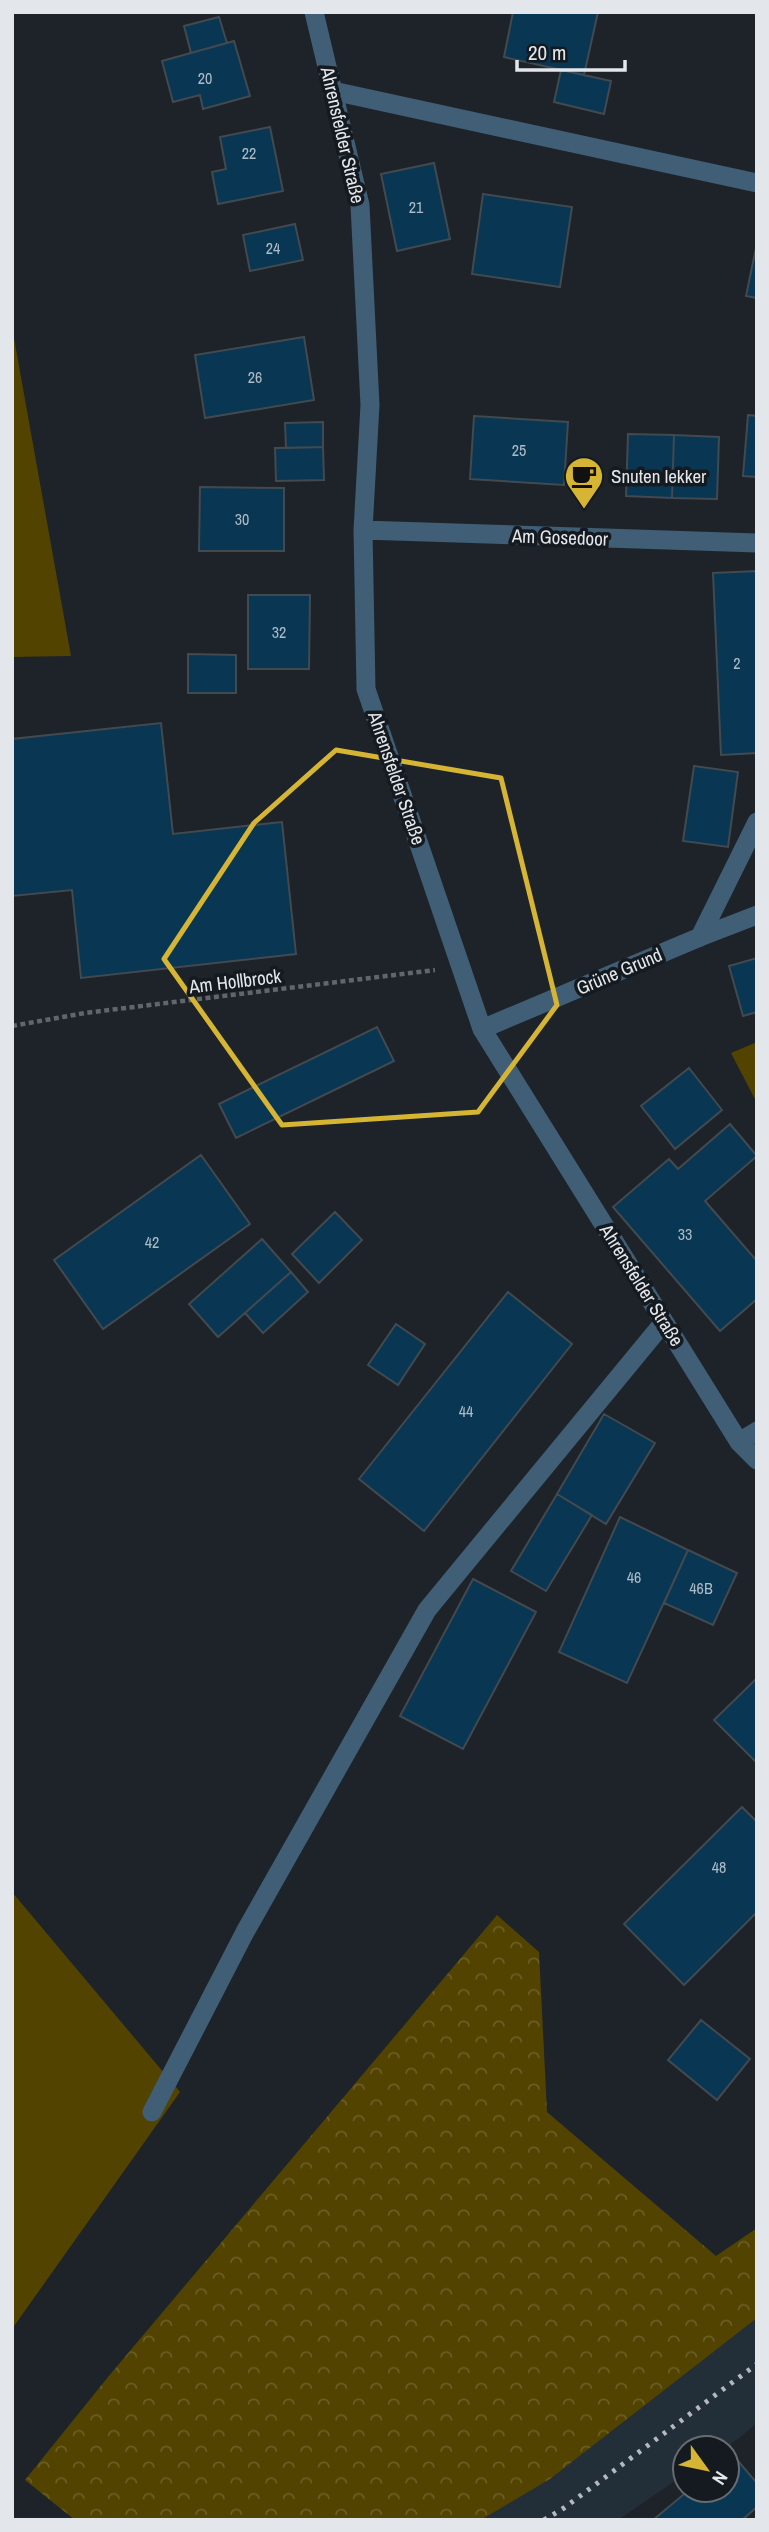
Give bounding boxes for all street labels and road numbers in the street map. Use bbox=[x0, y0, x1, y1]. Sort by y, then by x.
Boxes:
street label: Ahrensfelder Straße bbox=[314, 63, 371, 206]
street label: Am Gosedoor bbox=[511, 522, 609, 552]
street label: Ahrensfelder Straße bbox=[362, 707, 432, 848]
street label: Grüne Grund bbox=[572, 941, 666, 1001]
street label: Am Hollbrock bbox=[186, 962, 283, 1000]
street label: Ahrensfelder Straße bbox=[594, 1218, 690, 1351]

